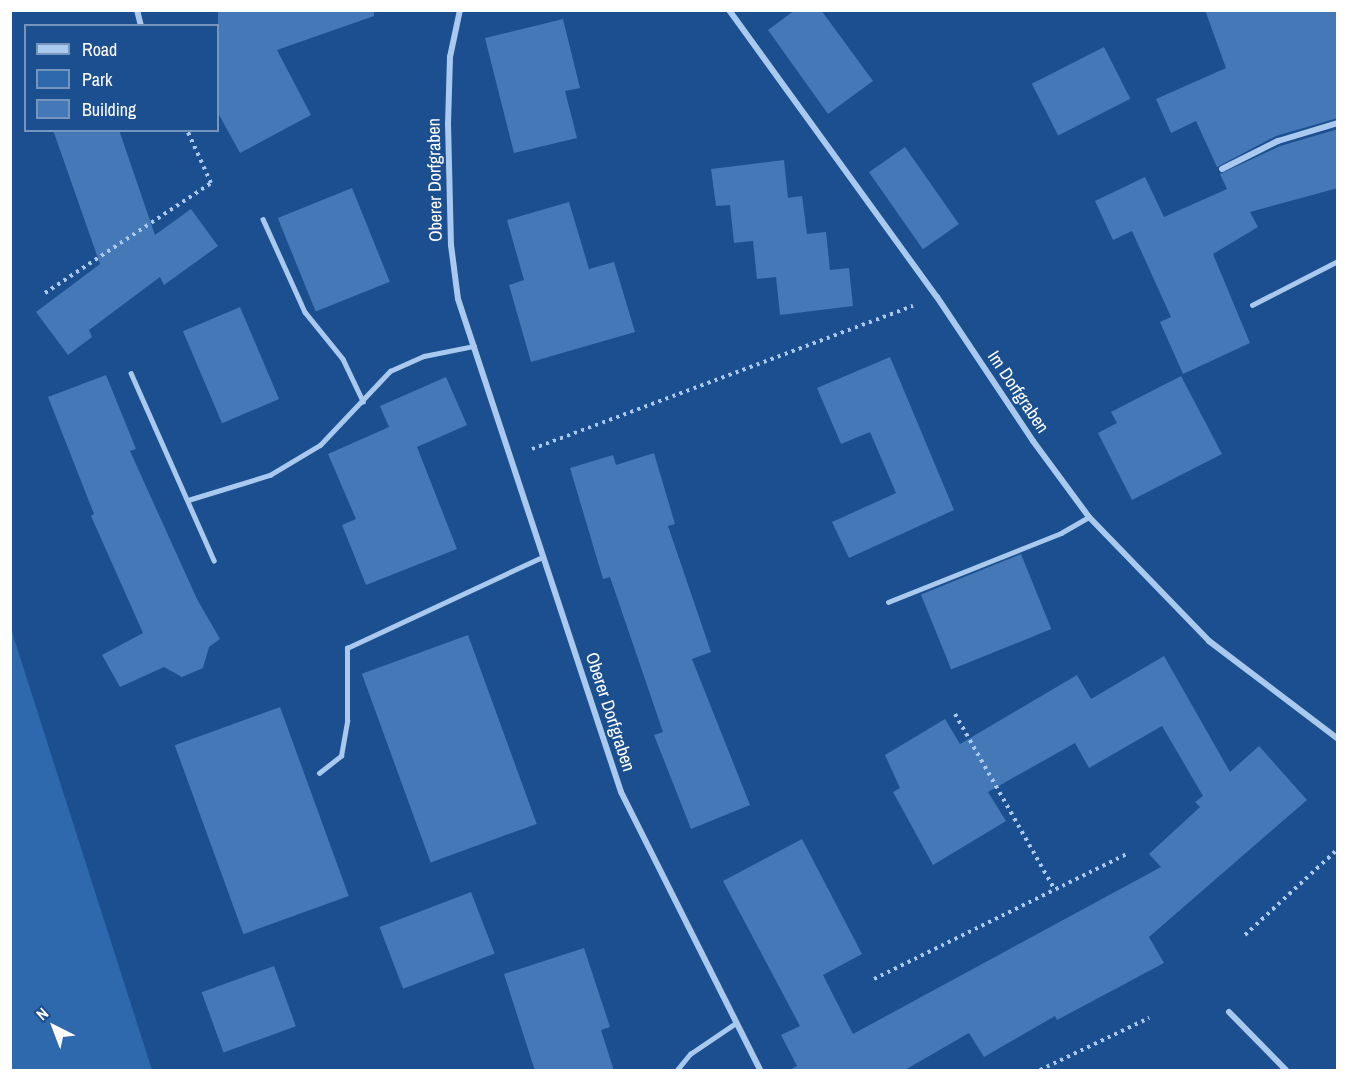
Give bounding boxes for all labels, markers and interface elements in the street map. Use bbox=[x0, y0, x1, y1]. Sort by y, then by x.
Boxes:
legend bbox=[24, 24, 219, 132]
text: Road bbox=[82, 37, 117, 62]
text: Park bbox=[82, 67, 112, 92]
text: Building bbox=[82, 97, 136, 122]
street label: Oberer Dorfgraben bbox=[423, 118, 447, 242]
street label: Im Dorfgraben bbox=[983, 347, 1053, 437]
street label: Oberer Dorfgraben bbox=[581, 650, 639, 774]
north arrow bbox=[24, 997, 84, 1057]
text: N bbox=[31, 1002, 53, 1025]

